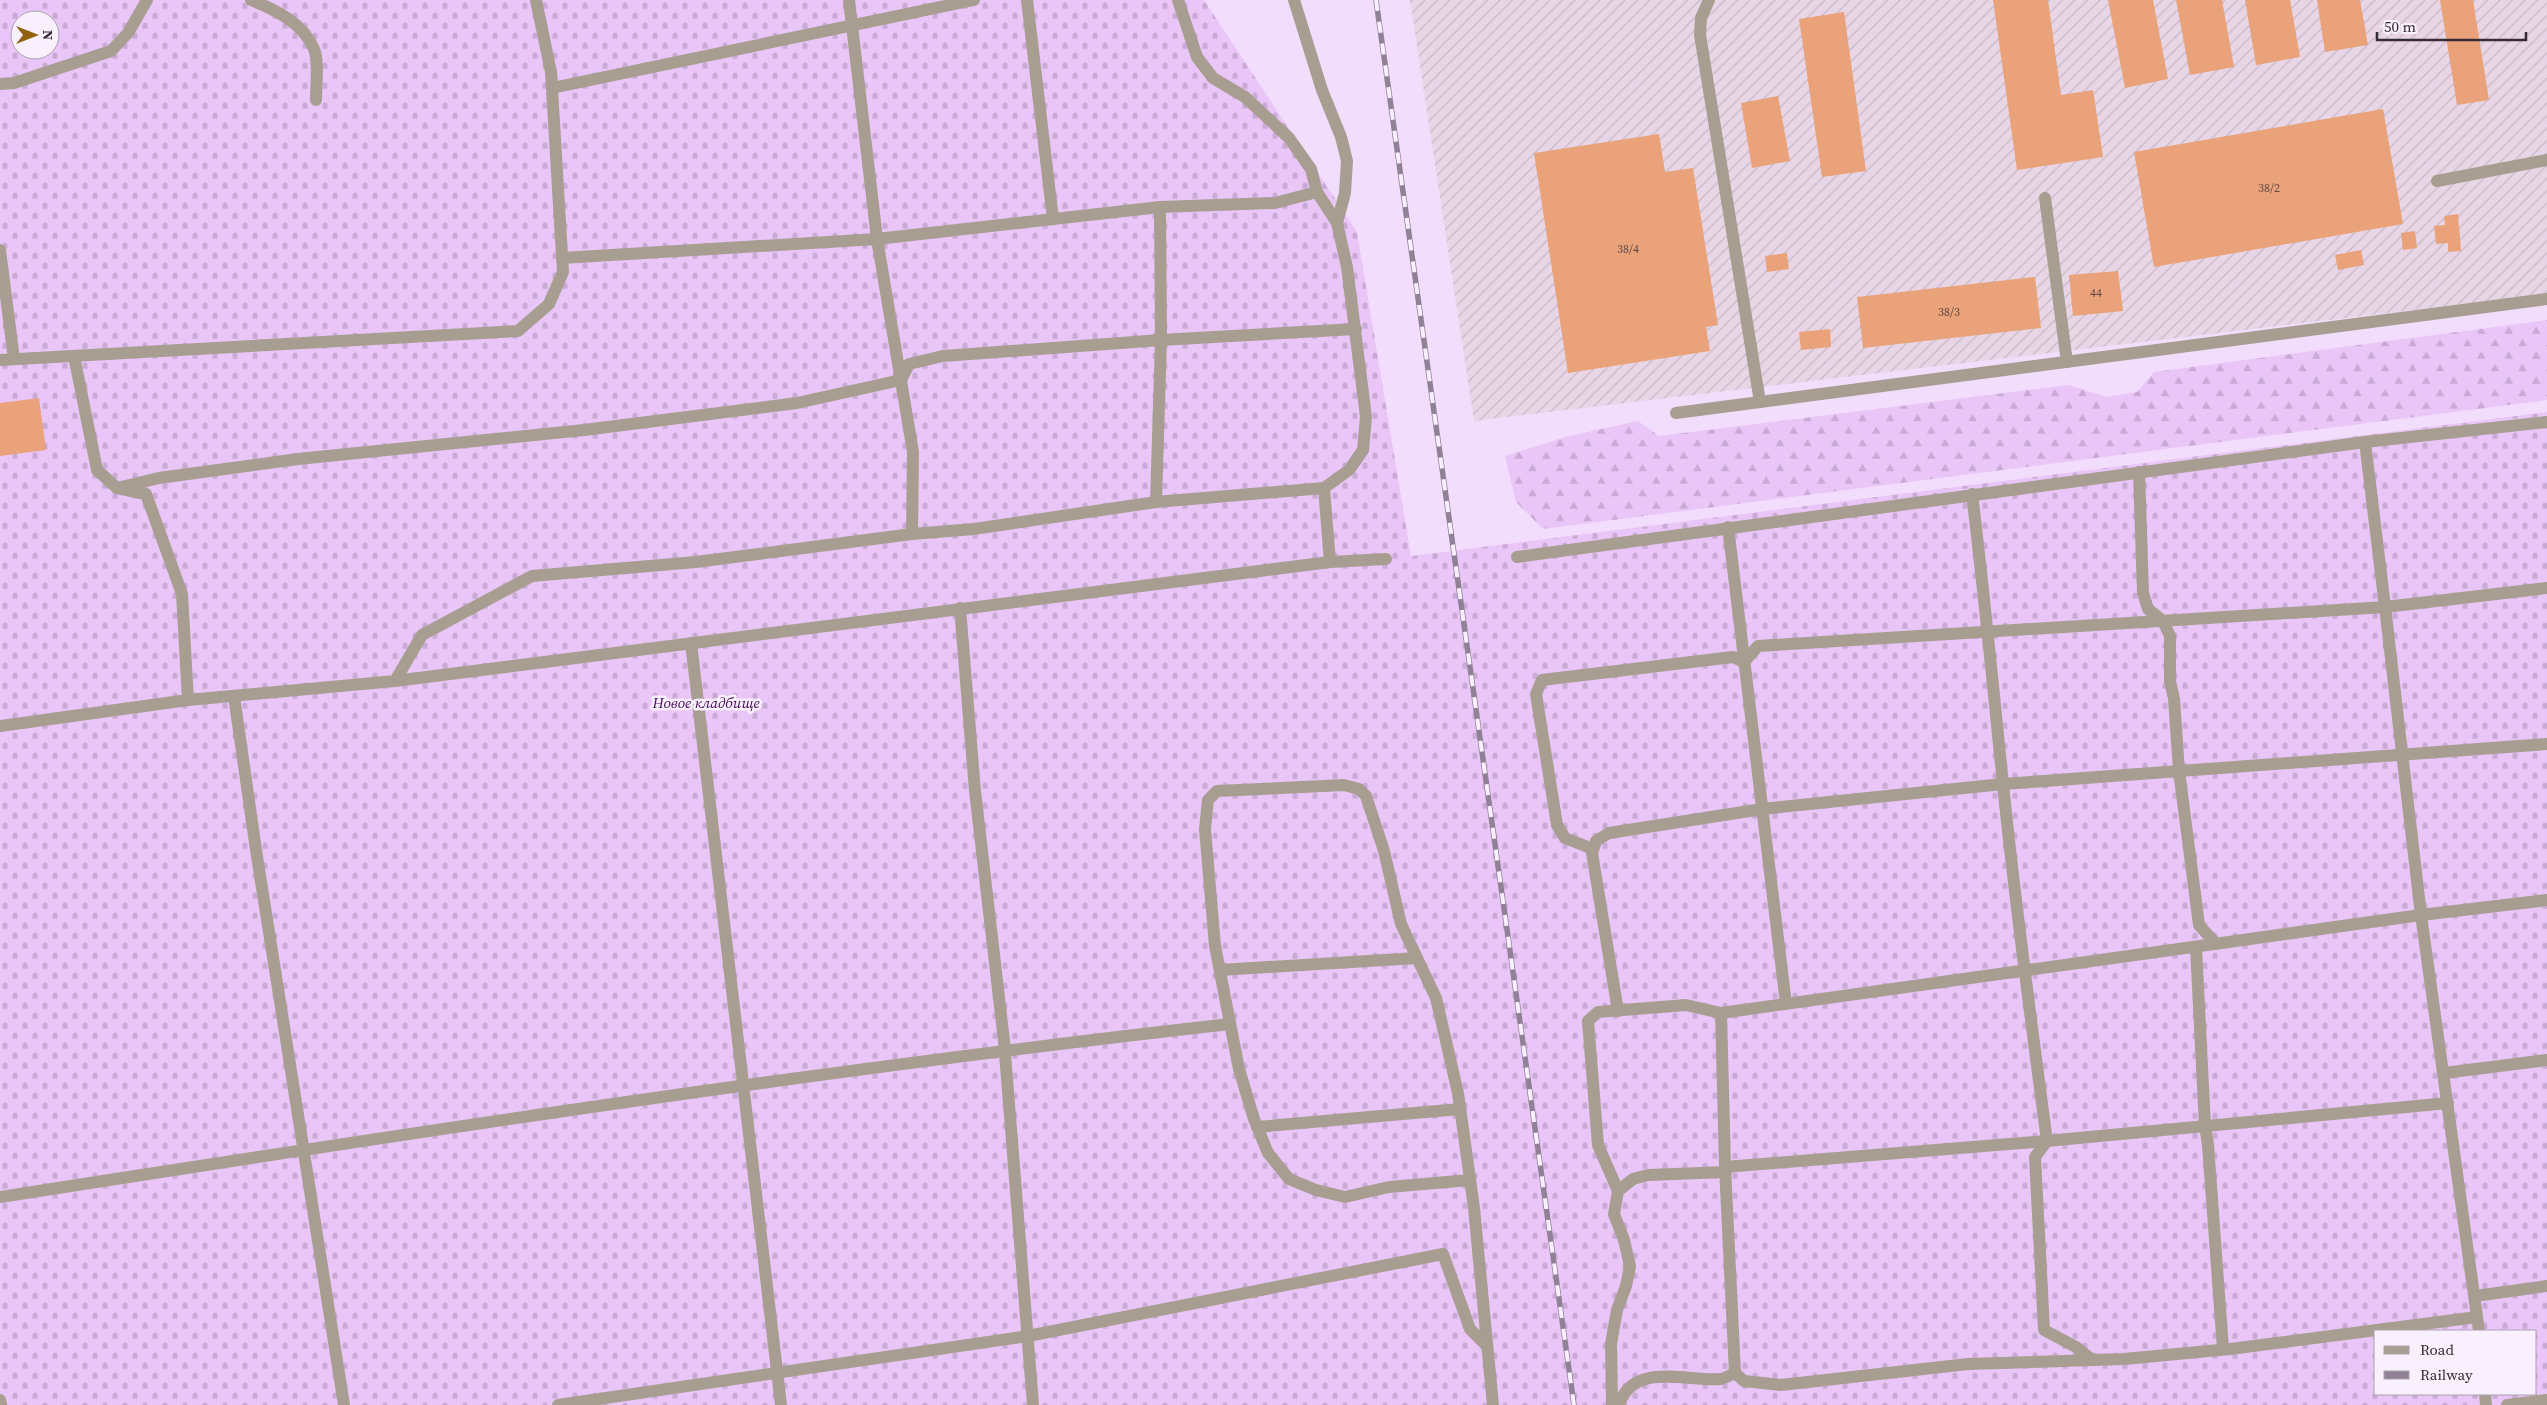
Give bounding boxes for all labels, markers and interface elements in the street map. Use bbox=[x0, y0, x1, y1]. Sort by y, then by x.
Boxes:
north arrow bbox=[10, 10, 60, 60]
scale bar bbox=[2377, 10, 2526, 42]
text: 50 m bbox=[2384, 16, 2416, 37]
text: N bbox=[38, 30, 58, 40]
house number: 38/2 bbox=[2258, 180, 2280, 196]
house number: 38/4 bbox=[1617, 241, 1639, 257]
house number: 44 bbox=[2090, 285, 2102, 301]
house number: 38/3 bbox=[1938, 304, 1960, 320]
park label: Новое кладбище bbox=[651, 692, 760, 713]
legend bbox=[2374, 1330, 2537, 1395]
text: Road bbox=[2420, 1339, 2454, 1360]
text: Railway bbox=[2420, 1364, 2473, 1385]

